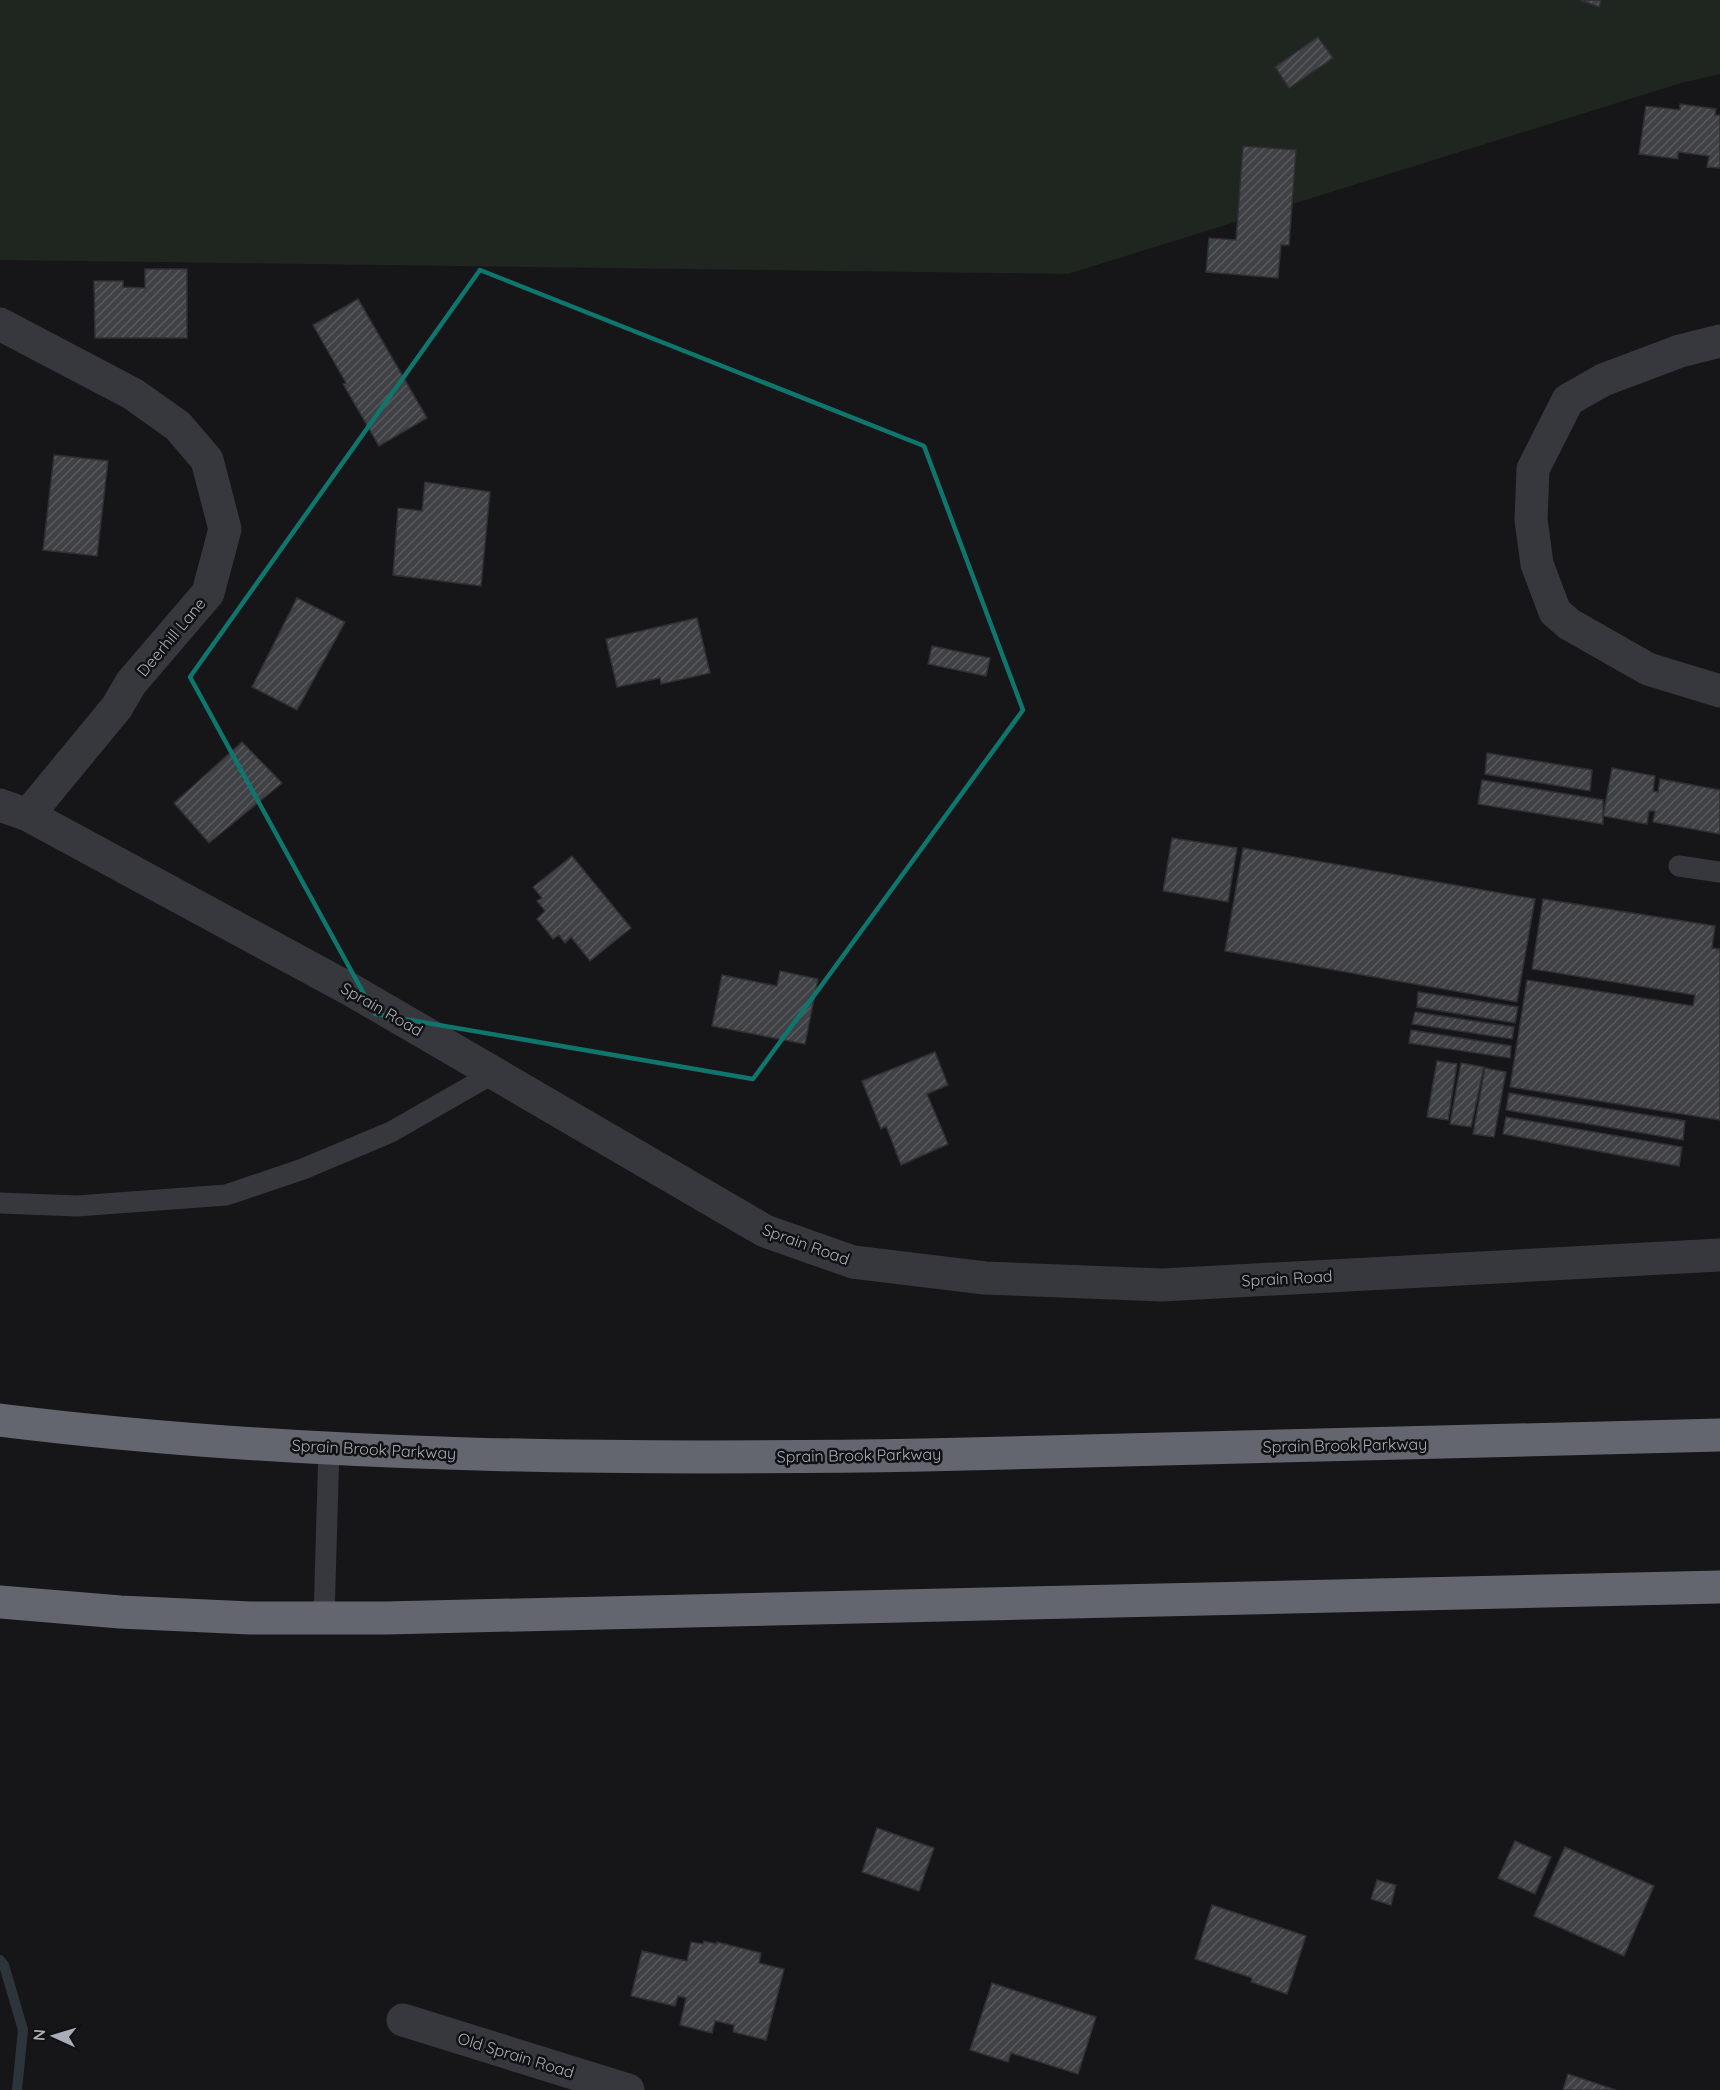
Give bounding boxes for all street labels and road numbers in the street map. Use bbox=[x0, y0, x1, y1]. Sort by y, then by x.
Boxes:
street label: Deerhill Lane bbox=[132, 594, 210, 680]
street label: Sprain Road bbox=[338, 978, 426, 1040]
street label: Sprain Road bbox=[760, 1219, 852, 1269]
street label: Sprain Road bbox=[1241, 1266, 1333, 1290]
street label: Sprain Brook Parkway bbox=[1263, 1434, 1427, 1456]
street label: Sprain Brook Parkway bbox=[291, 1435, 457, 1463]
street label: Sprain Brook Parkway bbox=[777, 1444, 941, 1466]
street label: Old Sprain Road bbox=[455, 2028, 577, 2082]

